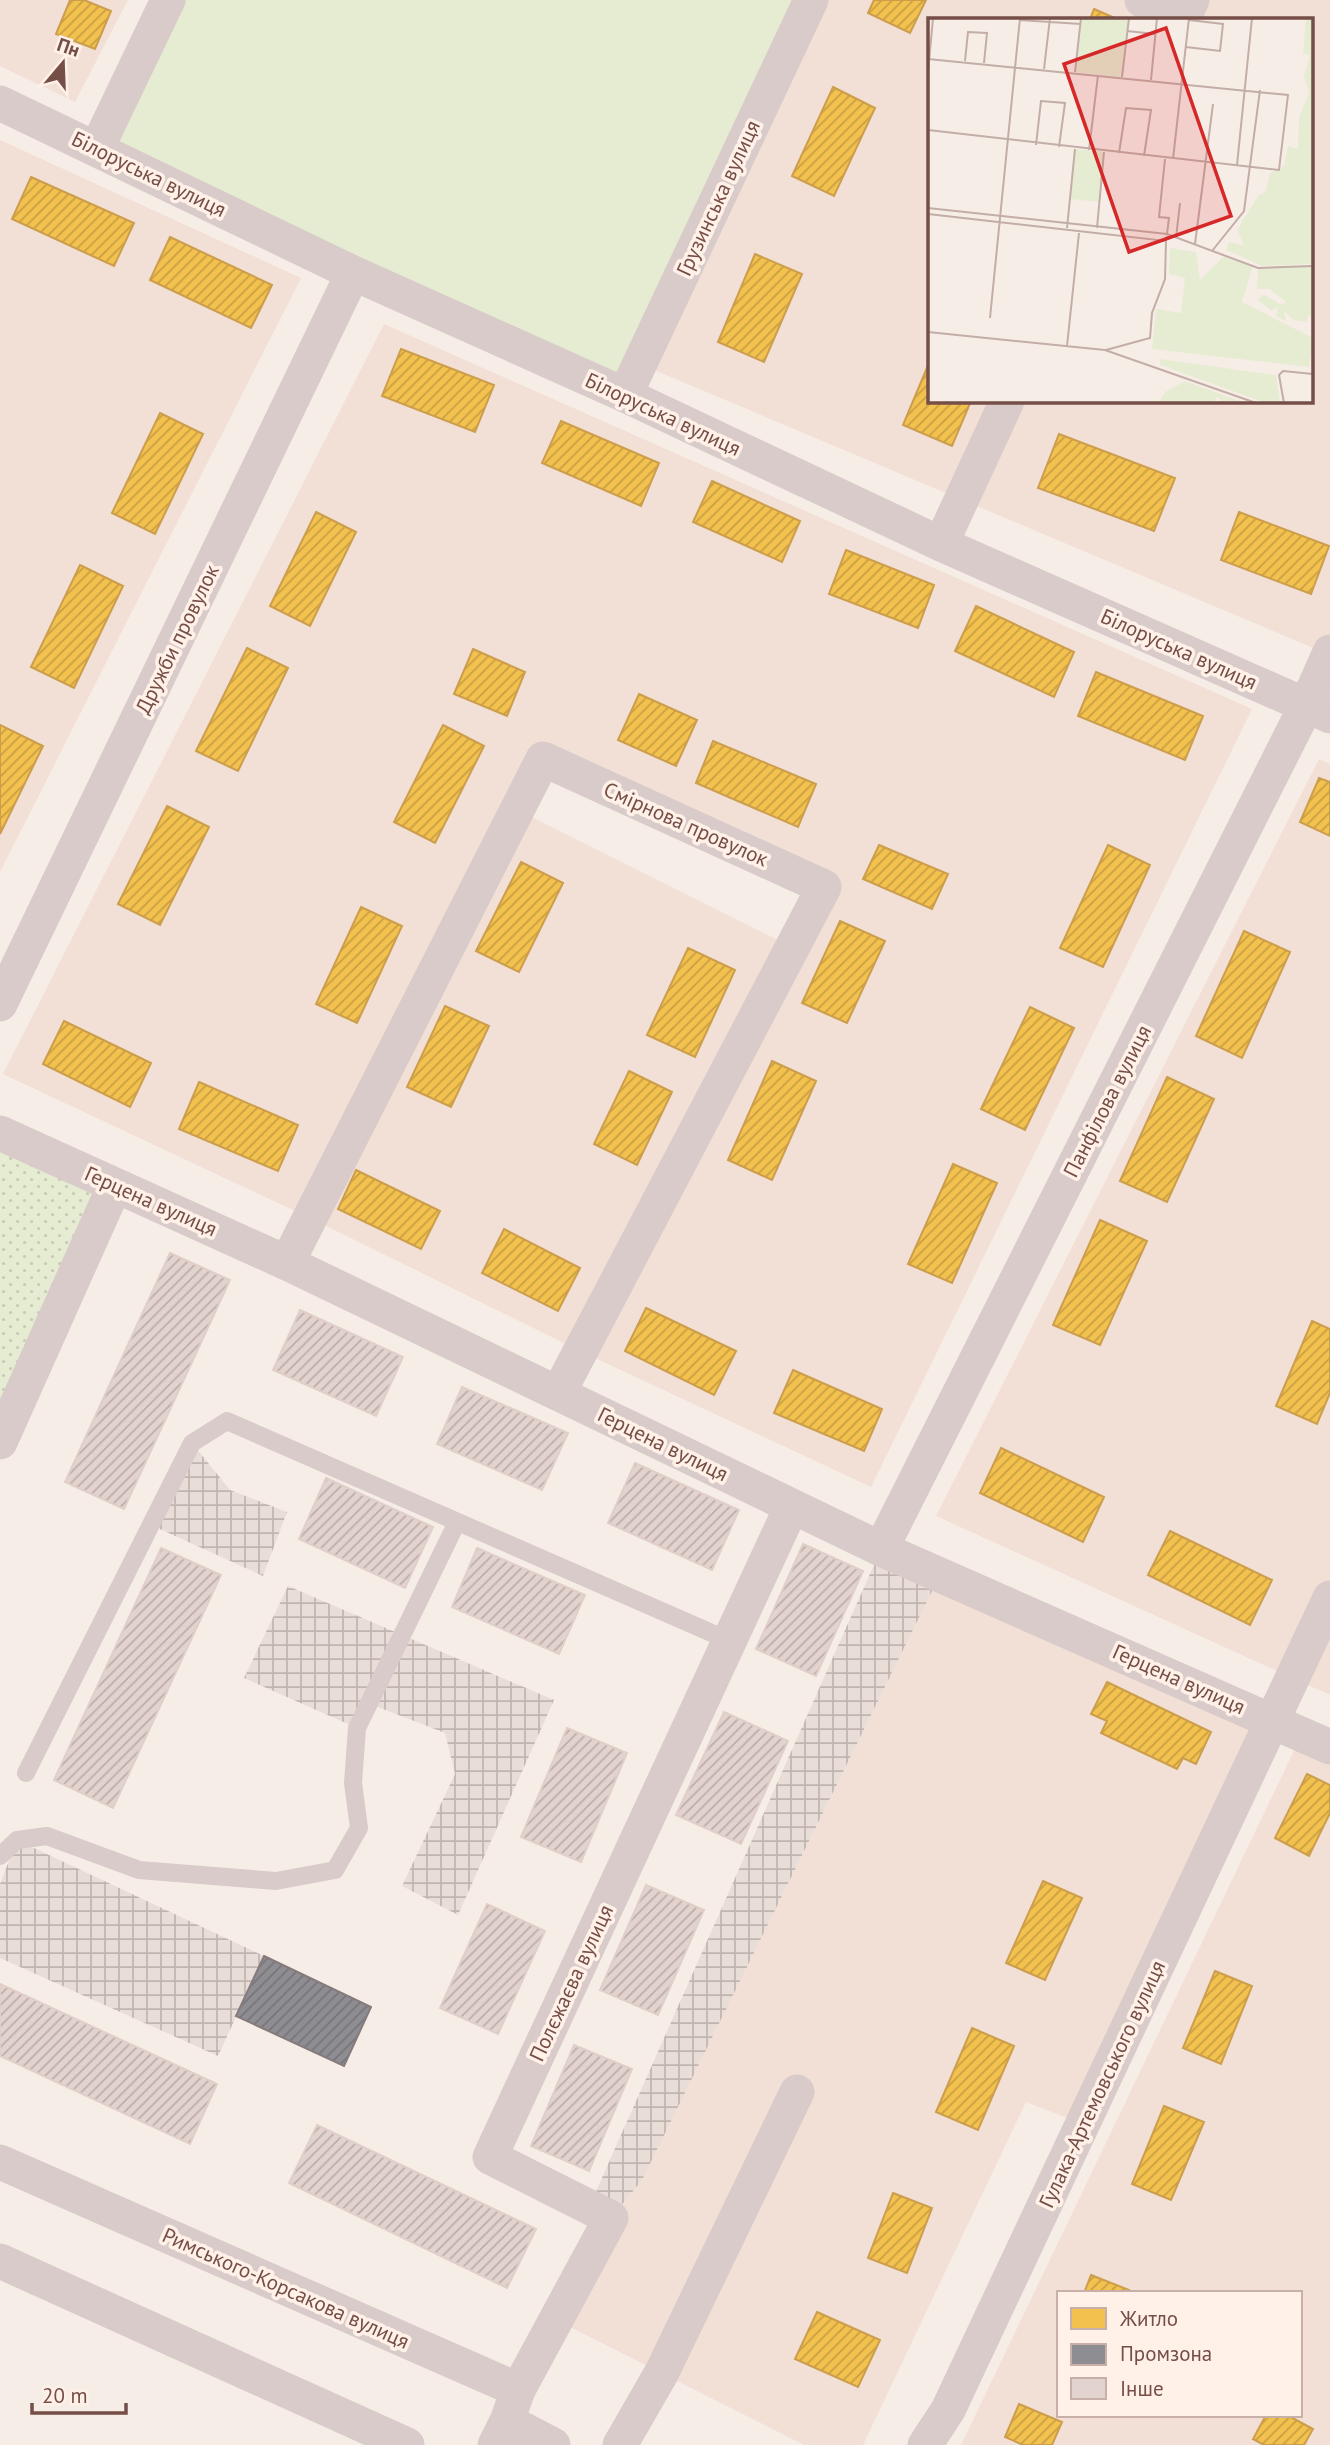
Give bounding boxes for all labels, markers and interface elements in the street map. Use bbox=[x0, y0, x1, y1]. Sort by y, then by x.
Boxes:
inset map bbox=[928, 18, 1312, 402]
north arrow bbox=[28, 28, 98, 98]
text: Пн bbox=[54, 32, 83, 62]
street label: Грузинська вулиця bbox=[670, 116, 766, 280]
street label: Білоруська вулиця bbox=[67, 125, 231, 223]
street label: Білоруська вулиця bbox=[581, 366, 745, 462]
street label: Дружби провулок bbox=[129, 560, 225, 718]
street label: Білоруська вулиця bbox=[1097, 602, 1261, 696]
street label: Смірнова провулок bbox=[600, 776, 772, 872]
street label: Панфілова вулиця bbox=[1057, 1020, 1157, 1182]
street label: Герцена вулиця bbox=[81, 1160, 221, 1242]
street label: Герцена вулиця bbox=[593, 1401, 733, 1487]
street label: Герцена вулиця bbox=[1109, 1638, 1249, 1720]
street label: Полєжаєва вулиця bbox=[523, 1900, 619, 2066]
street label: Гулака-Артемовського вулиця bbox=[1033, 1956, 1171, 2212]
street label: Римського-Корсакова вулиця bbox=[158, 2221, 414, 2355]
legend bbox=[1057, 2291, 1302, 2417]
text: Житло bbox=[1119, 2305, 1178, 2332]
text: Промзона bbox=[1120, 2340, 1212, 2367]
scale bar bbox=[32, 2372, 126, 2416]
text: Інше bbox=[1120, 2375, 1164, 2402]
text: 20 m bbox=[42, 2382, 88, 2409]

